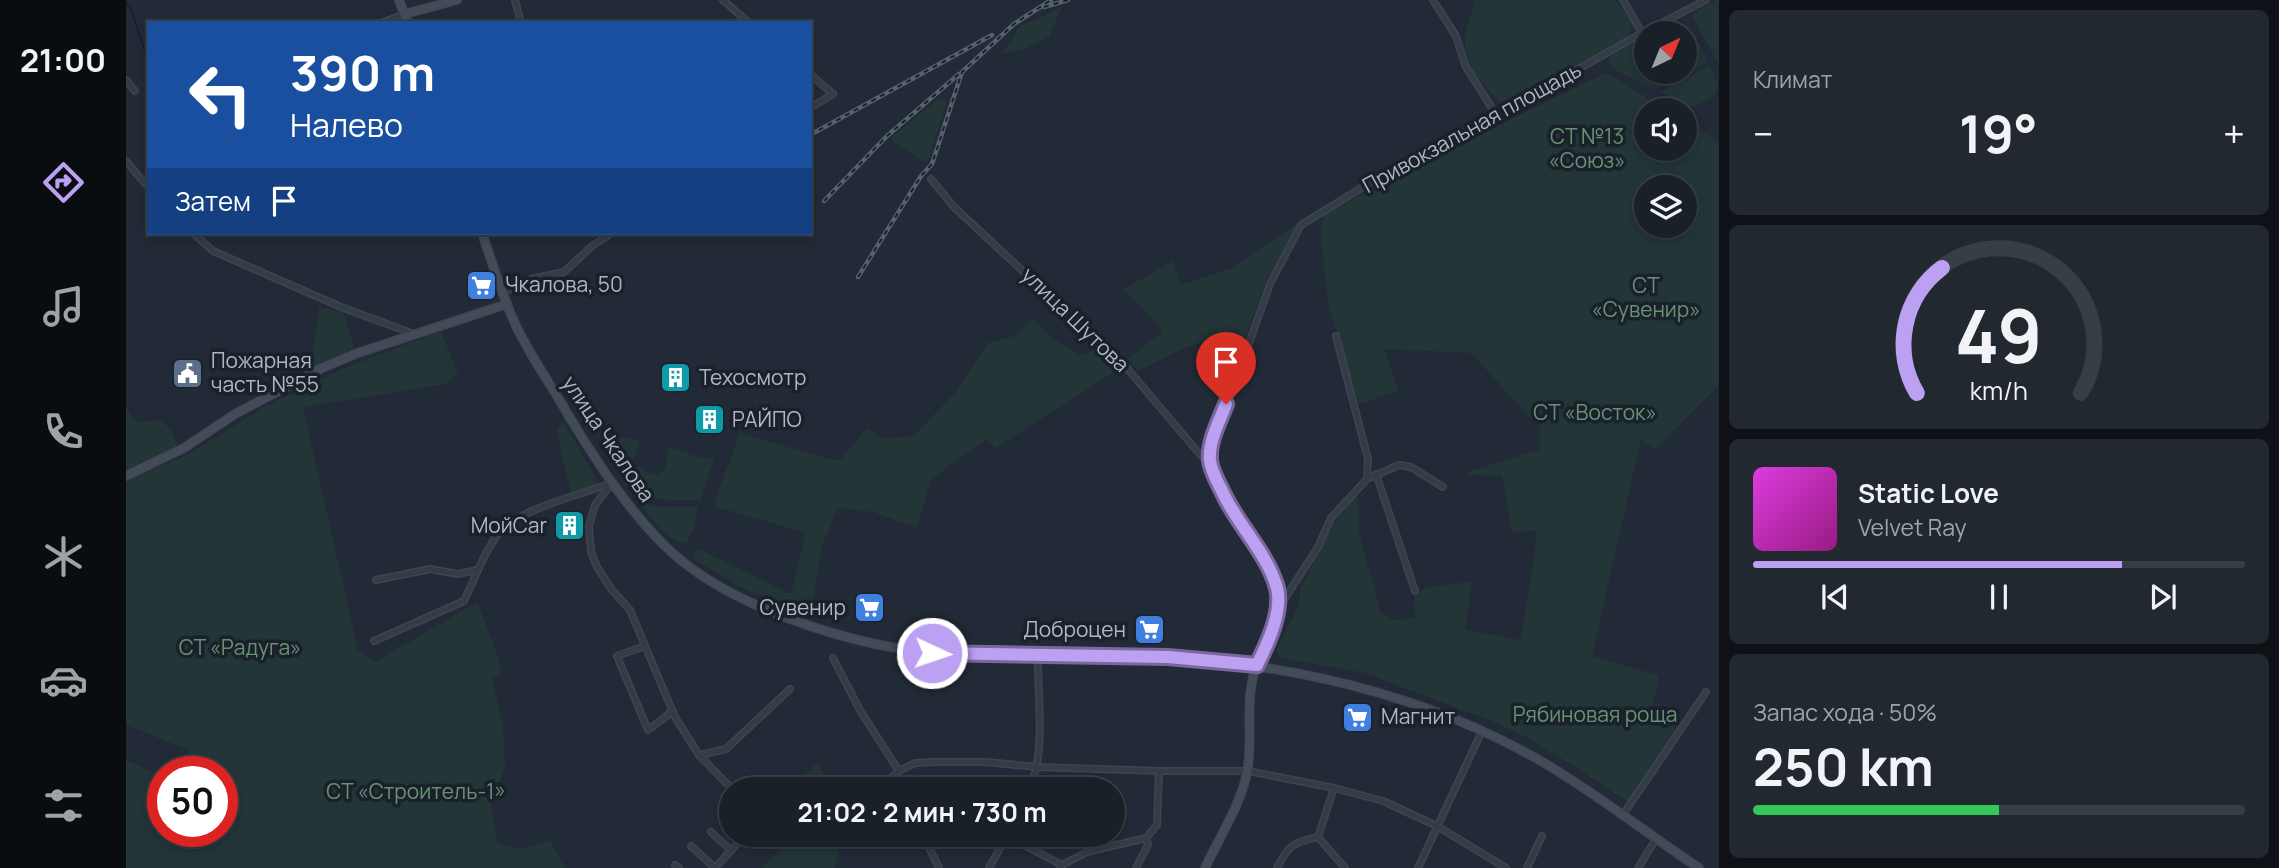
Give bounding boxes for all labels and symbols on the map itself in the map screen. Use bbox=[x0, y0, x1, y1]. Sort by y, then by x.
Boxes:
north arrow bbox=[1634, 21, 1698, 84]
street label: Привокзальная площадь bbox=[1357, 55, 1586, 199]
park label: СТ №13 «Союз» bbox=[1549, 122, 1625, 174]
street label: улица Шутова bbox=[1016, 261, 1136, 378]
supermarket icon: Чкалова, 50 bbox=[465, 268, 499, 302]
place label: Чкалова, 50 bbox=[505, 270, 623, 298]
park label: СТ «Сувенир» bbox=[1592, 271, 1700, 323]
pin bbox=[1196, 332, 1256, 404]
place label: Пожарная часть №55 bbox=[211, 346, 319, 398]
public building icon: Пожарная часть №55 bbox=[171, 356, 205, 390]
building icon: Техосмотр bbox=[659, 361, 693, 395]
place label: Техосмотр bbox=[699, 363, 806, 391]
street label: улица Чкалова bbox=[556, 370, 661, 507]
park label: СТ «Восток» bbox=[1533, 398, 1657, 426]
building icon: РАЙПО bbox=[692, 403, 726, 437]
place label: РАЙПО bbox=[732, 405, 802, 433]
building icon: МойCar bbox=[553, 509, 587, 543]
place label: МойCar bbox=[471, 511, 547, 539]
supermarket icon: Сувенир bbox=[852, 591, 886, 625]
place label: Сувенир bbox=[760, 593, 846, 621]
supermarket icon: Доброцен bbox=[1132, 613, 1166, 647]
place label: Доброцен bbox=[1023, 615, 1126, 643]
position arrow bbox=[895, 616, 969, 690]
park label: СТ «Радуга» bbox=[179, 633, 301, 661]
supermarket icon: Магнит bbox=[1341, 700, 1375, 734]
park label: Рябиновая роща bbox=[1513, 700, 1677, 728]
place label: Магнит bbox=[1381, 702, 1455, 730]
speed limit sign: 50 bbox=[147, 756, 238, 847]
park label: СТ «Строитель-1» bbox=[326, 777, 506, 805]

